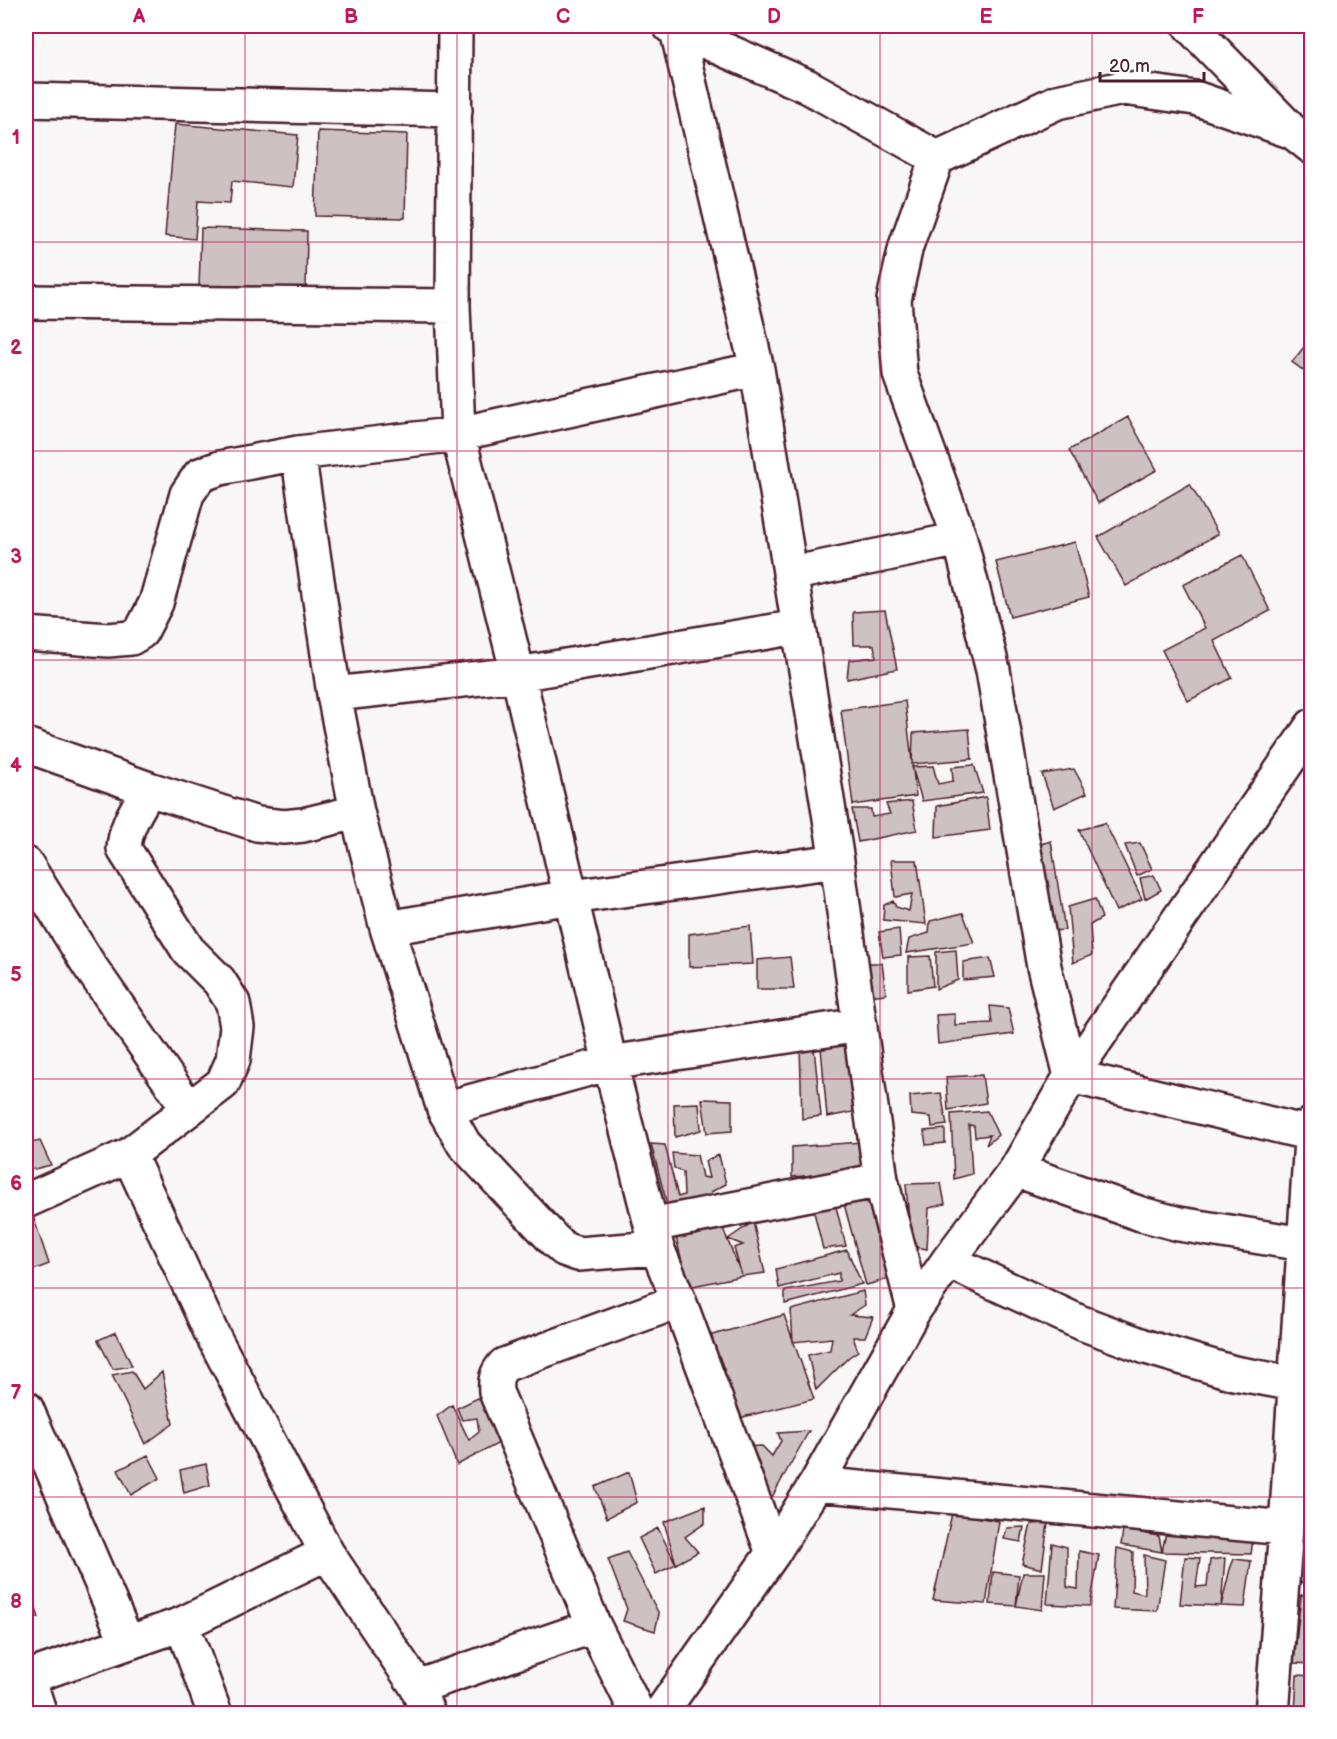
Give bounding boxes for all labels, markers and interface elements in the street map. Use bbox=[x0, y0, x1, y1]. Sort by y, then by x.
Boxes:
text: A bbox=[132, 5, 146, 29]
text: B bbox=[344, 5, 358, 29]
text: C bbox=[556, 5, 570, 29]
text: D bbox=[767, 5, 781, 29]
text: E bbox=[980, 5, 993, 29]
text: F bbox=[1192, 5, 1204, 29]
scale bar bbox=[1100, 45, 1204, 83]
text: 20 m bbox=[1109, 56, 1150, 77]
text: 1 bbox=[12, 126, 20, 150]
text: 2 bbox=[10, 336, 22, 360]
text: 3 bbox=[10, 545, 22, 569]
text: 4 bbox=[10, 754, 22, 778]
text: 5 bbox=[10, 963, 22, 987]
text: 6 bbox=[10, 1172, 22, 1196]
text: 7 bbox=[10, 1381, 22, 1405]
text: 8 bbox=[10, 1590, 22, 1614]

